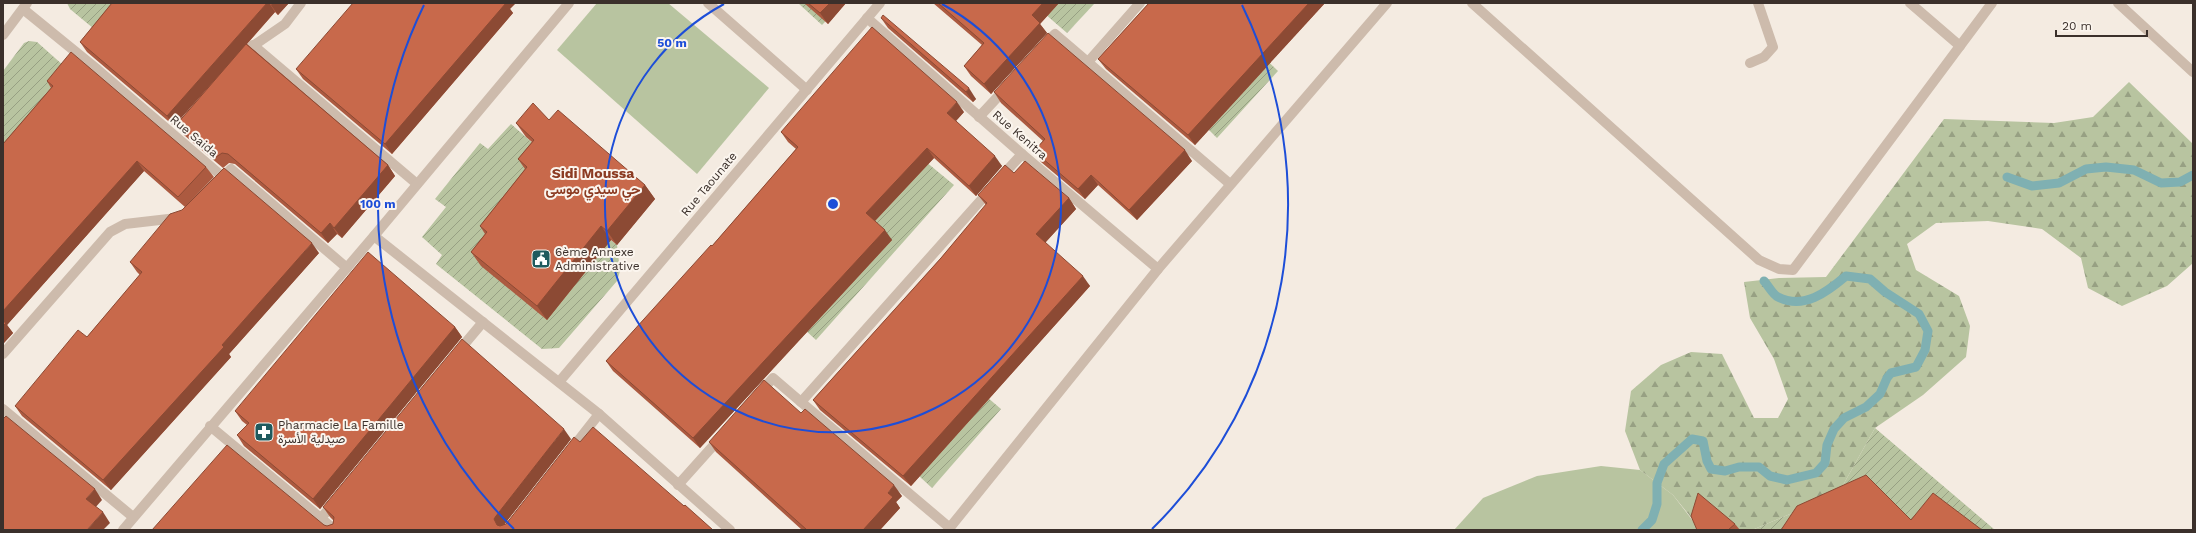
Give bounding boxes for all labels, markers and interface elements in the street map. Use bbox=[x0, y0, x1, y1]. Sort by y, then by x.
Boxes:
scale bar bbox=[2056, 12, 2147, 38]
text: 20 m bbox=[2062, 19, 2092, 33]
text: 50 m bbox=[657, 36, 687, 50]
street label: Rue Kenitra bbox=[990, 107, 1050, 163]
street label: Rue Saida bbox=[167, 112, 221, 160]
street label: Rue Taounate bbox=[678, 149, 740, 219]
district label: Sidi Moussa حي سيدي موسى bbox=[545, 165, 641, 201]
text: 100 m bbox=[360, 197, 396, 211]
centre of rings bbox=[826, 197, 840, 211]
place label: 6ème Annexe Administrative bbox=[555, 245, 640, 273]
public building icon: 6ème Annexe Administrative bbox=[530, 248, 552, 270]
place label: Pharmacie La Famille صيدلية الأسرة bbox=[278, 418, 404, 447]
pharmacy icon: Pharmacie La Famille صيدلية الأسرة bbox=[253, 421, 275, 443]

